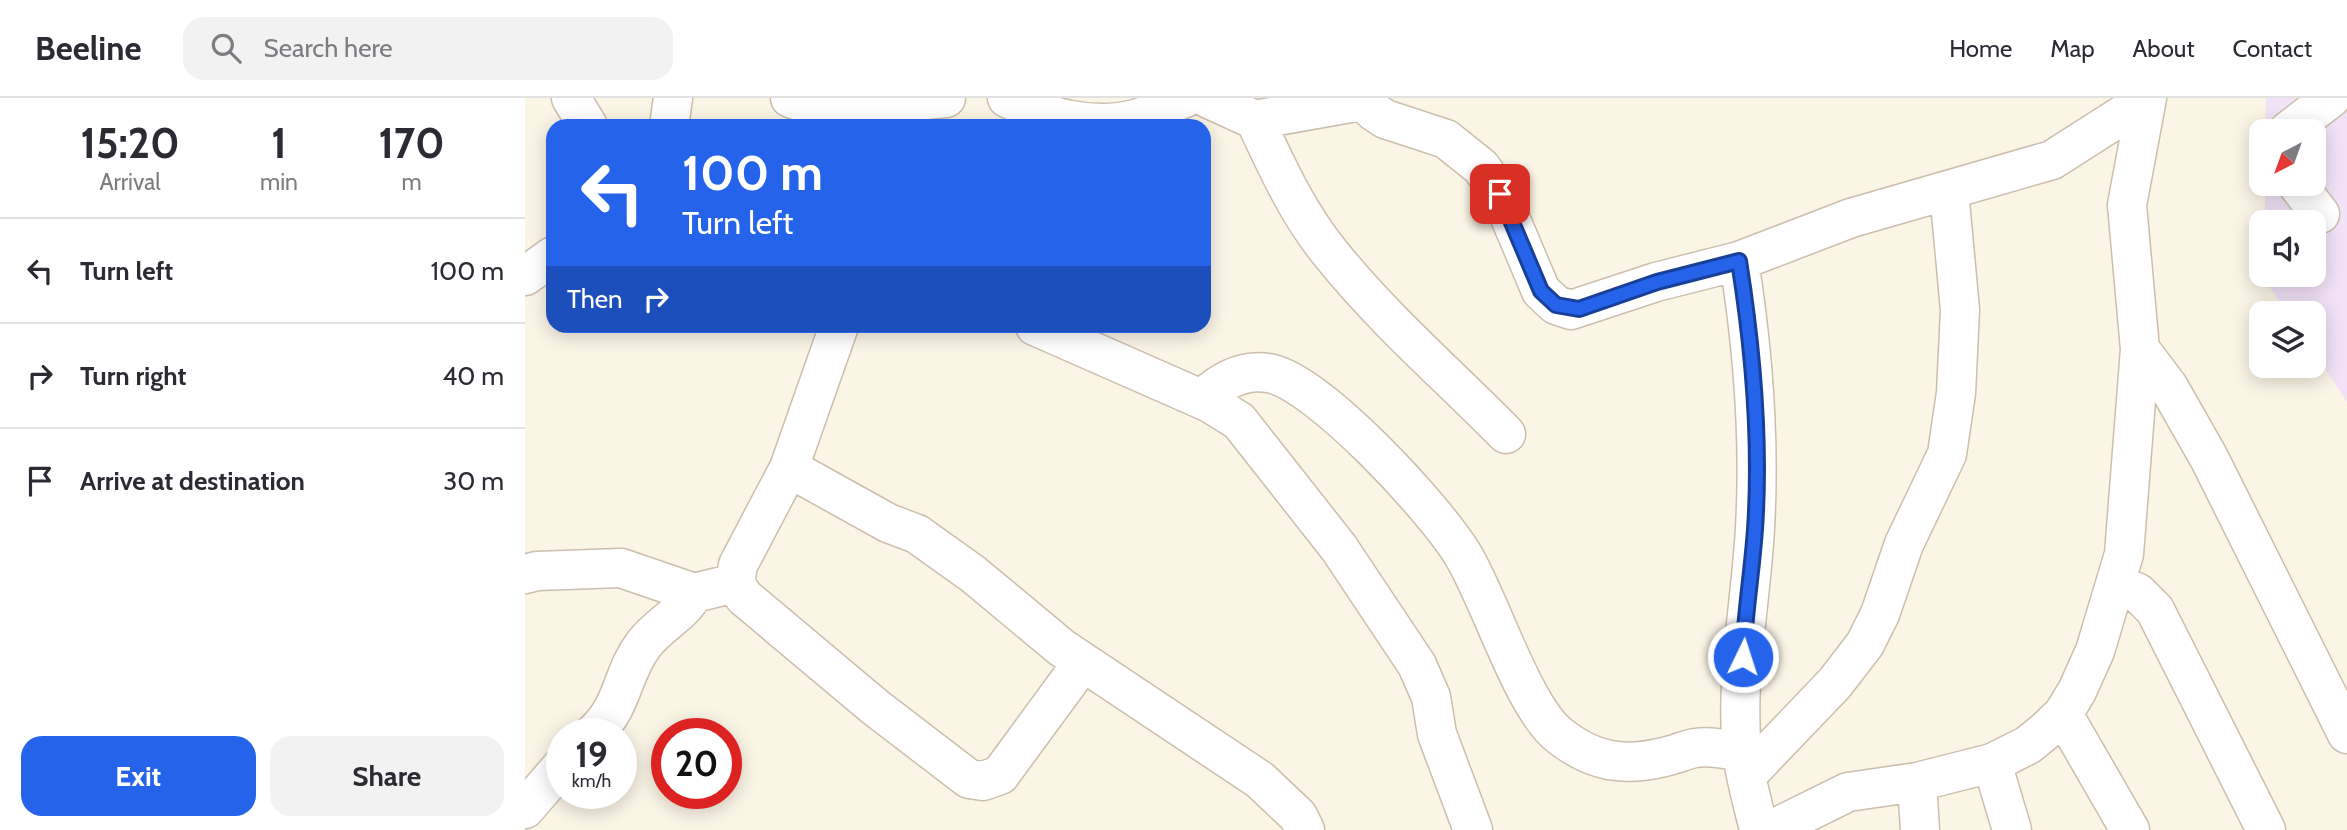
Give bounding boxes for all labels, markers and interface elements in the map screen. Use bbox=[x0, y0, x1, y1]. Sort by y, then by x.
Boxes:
search box bbox=[183, 17, 673, 80]
text: Beeline bbox=[35, 28, 141, 68]
icon: search bbox=[207, 29, 245, 67]
text: Search here bbox=[263, 32, 393, 64]
text: Home bbox=[1949, 34, 2012, 63]
text: Map bbox=[2050, 34, 2095, 63]
text: About bbox=[2133, 34, 2195, 63]
text: Contact bbox=[2233, 34, 2312, 63]
text: 15:20 bbox=[80, 117, 180, 169]
text: 1 bbox=[271, 117, 287, 169]
text: 170 bbox=[378, 117, 445, 169]
north arrow bbox=[2249, 119, 2326, 196]
map controls bbox=[2249, 119, 2326, 378]
text: 100 m bbox=[682, 143, 823, 202]
icon: left bbox=[567, 147, 658, 238]
pin bbox=[1470, 164, 1530, 224]
text: Arrival bbox=[99, 168, 161, 196]
text: min bbox=[260, 168, 298, 196]
text: m bbox=[401, 168, 422, 196]
icon: arrive bbox=[1481, 175, 1519, 213]
text: Turn left bbox=[682, 203, 793, 242]
button: sound bbox=[2249, 210, 2326, 287]
icon: left bbox=[21, 252, 59, 290]
text: Turn left bbox=[80, 255, 173, 287]
text: 100 m bbox=[431, 255, 504, 287]
icon: right bbox=[637, 280, 675, 318]
text: Then bbox=[567, 283, 623, 315]
button: layers bbox=[2249, 301, 2326, 378]
icon: right bbox=[21, 357, 59, 395]
text: Turn right bbox=[80, 360, 186, 392]
text: 40 m bbox=[442, 360, 504, 392]
icon: arrive bbox=[21, 462, 59, 500]
text: Arrive at destination bbox=[80, 465, 305, 497]
text: 30 m bbox=[443, 465, 504, 497]
position arrow bbox=[1706, 620, 1780, 694]
speed limit sign: 20 bbox=[651, 718, 742, 809]
text: 19 bbox=[575, 733, 608, 776]
button: Exit bbox=[21, 736, 256, 816]
button: Share bbox=[270, 736, 504, 816]
text: km/h bbox=[572, 770, 611, 792]

